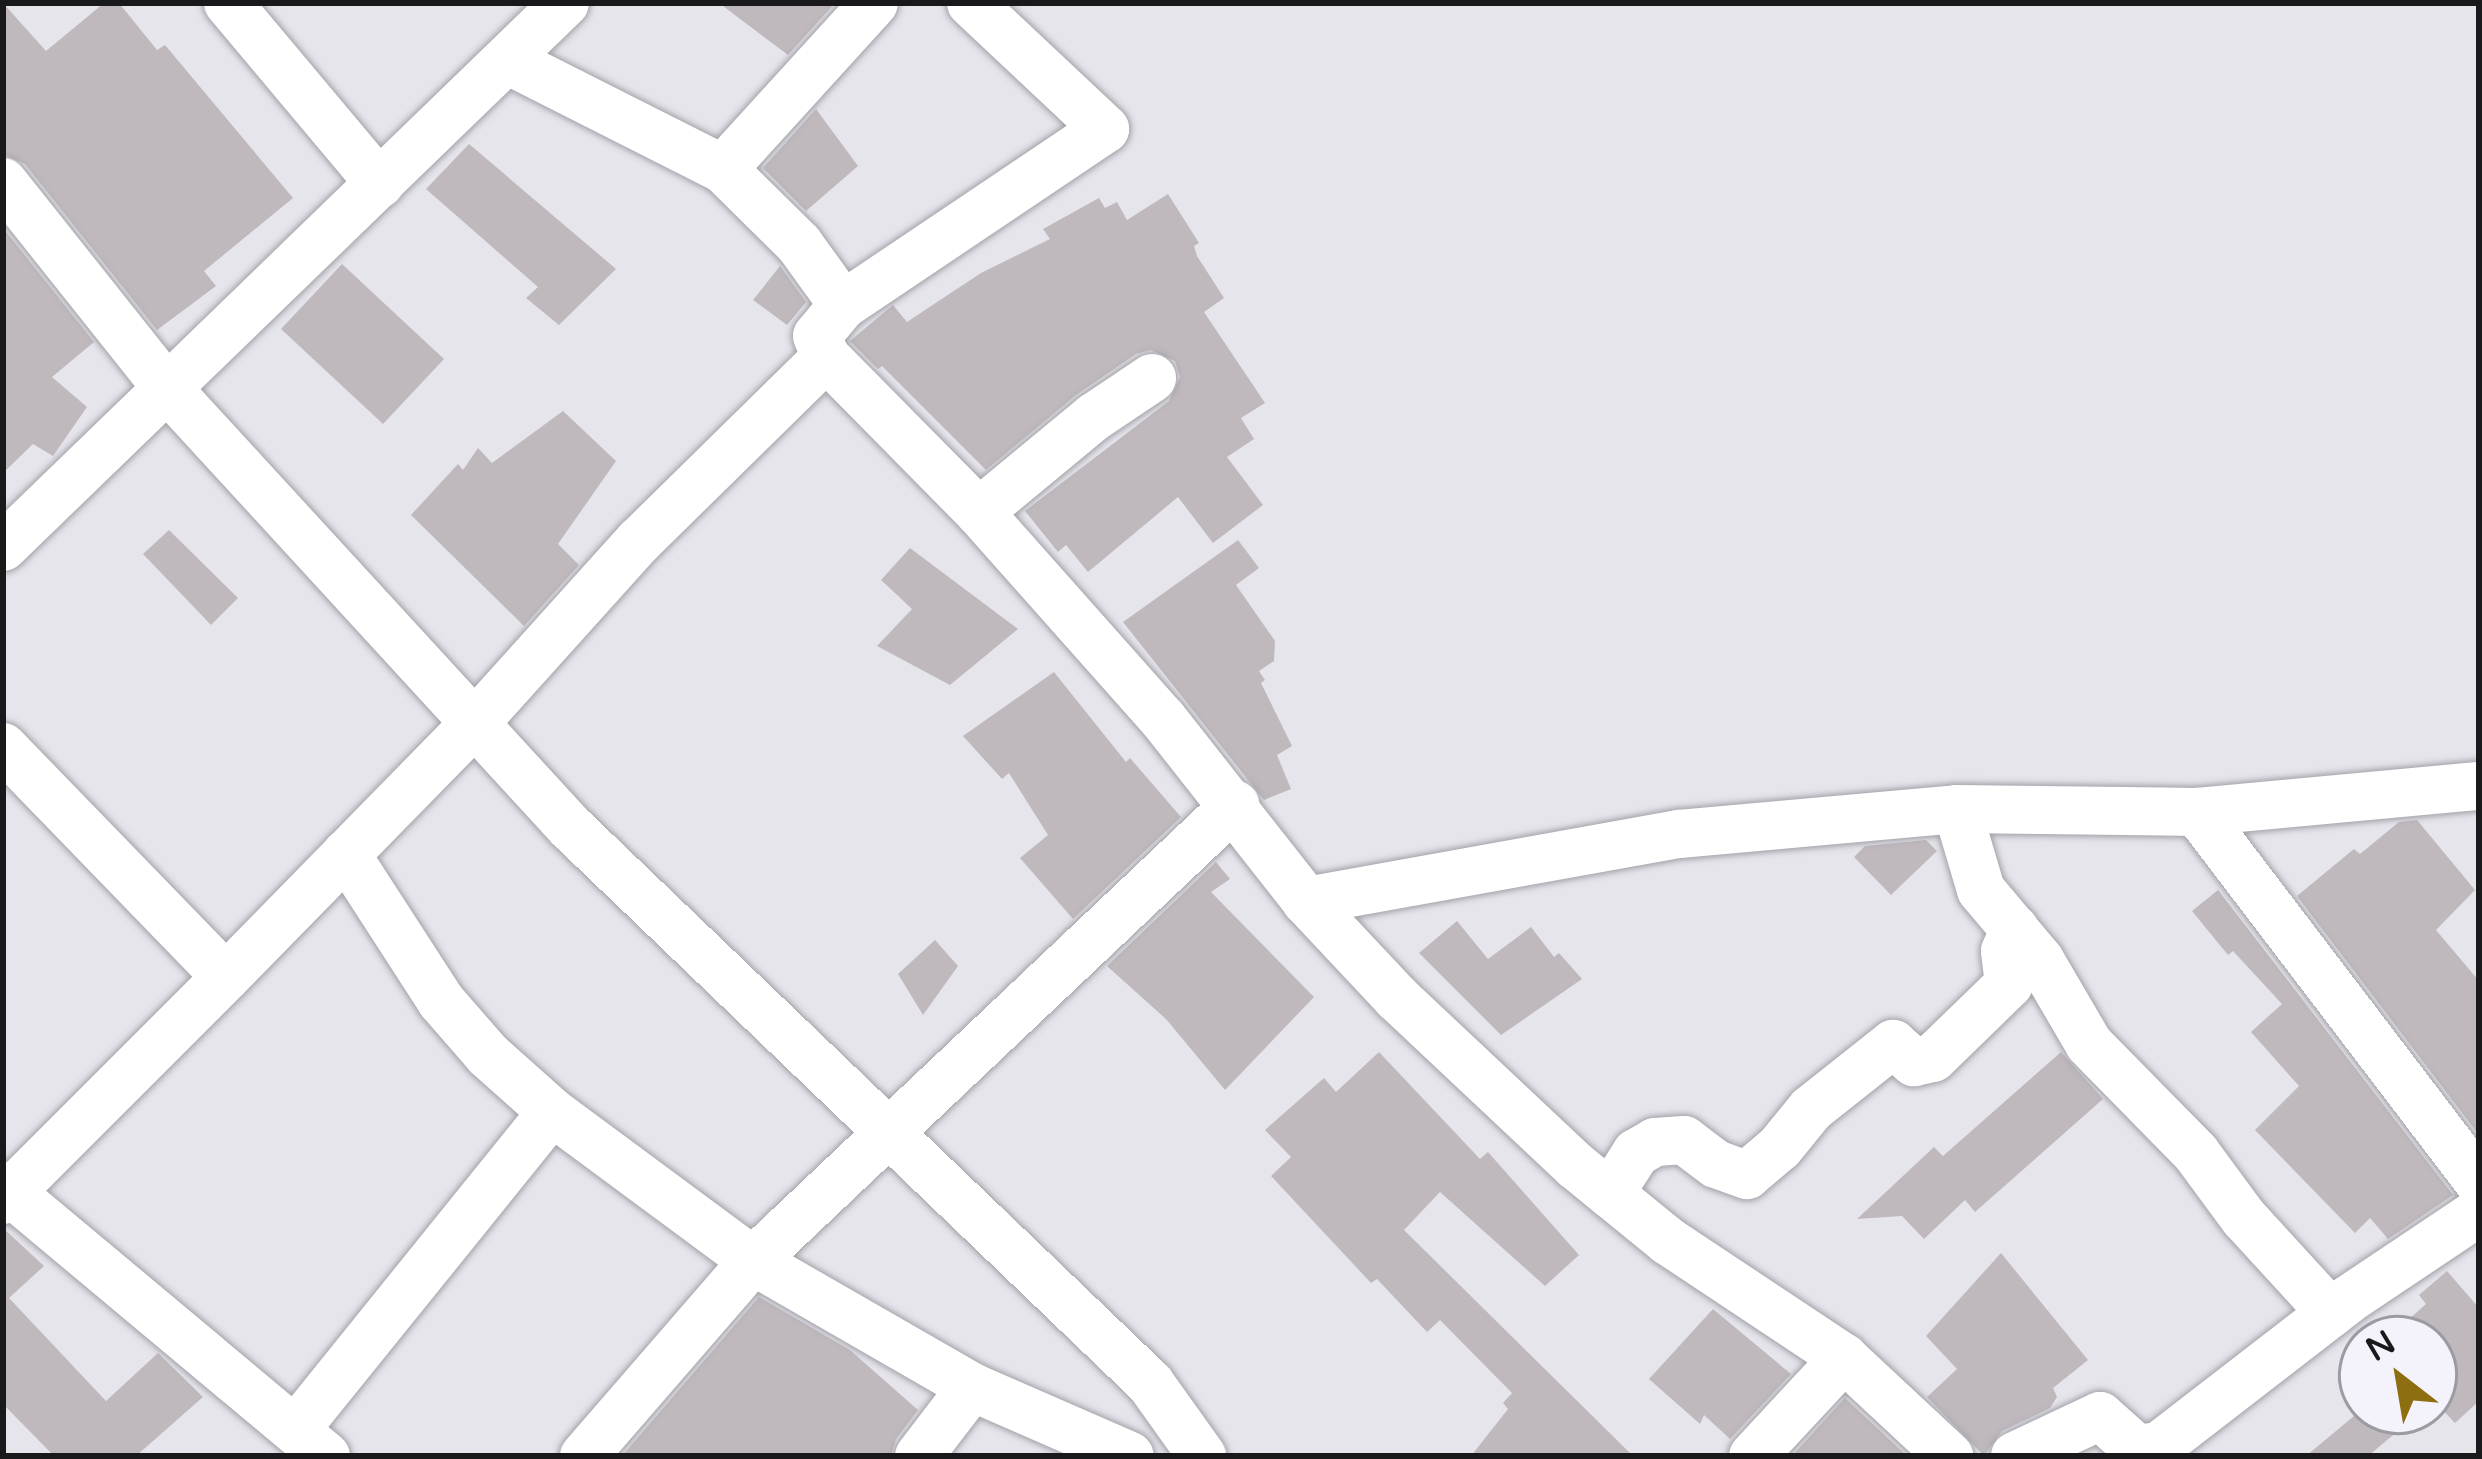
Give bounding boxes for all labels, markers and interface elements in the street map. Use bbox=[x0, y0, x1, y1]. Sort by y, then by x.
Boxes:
north arrow bbox=[2338, 1315, 2458, 1435]
text: N bbox=[2359, 1323, 2402, 1370]

